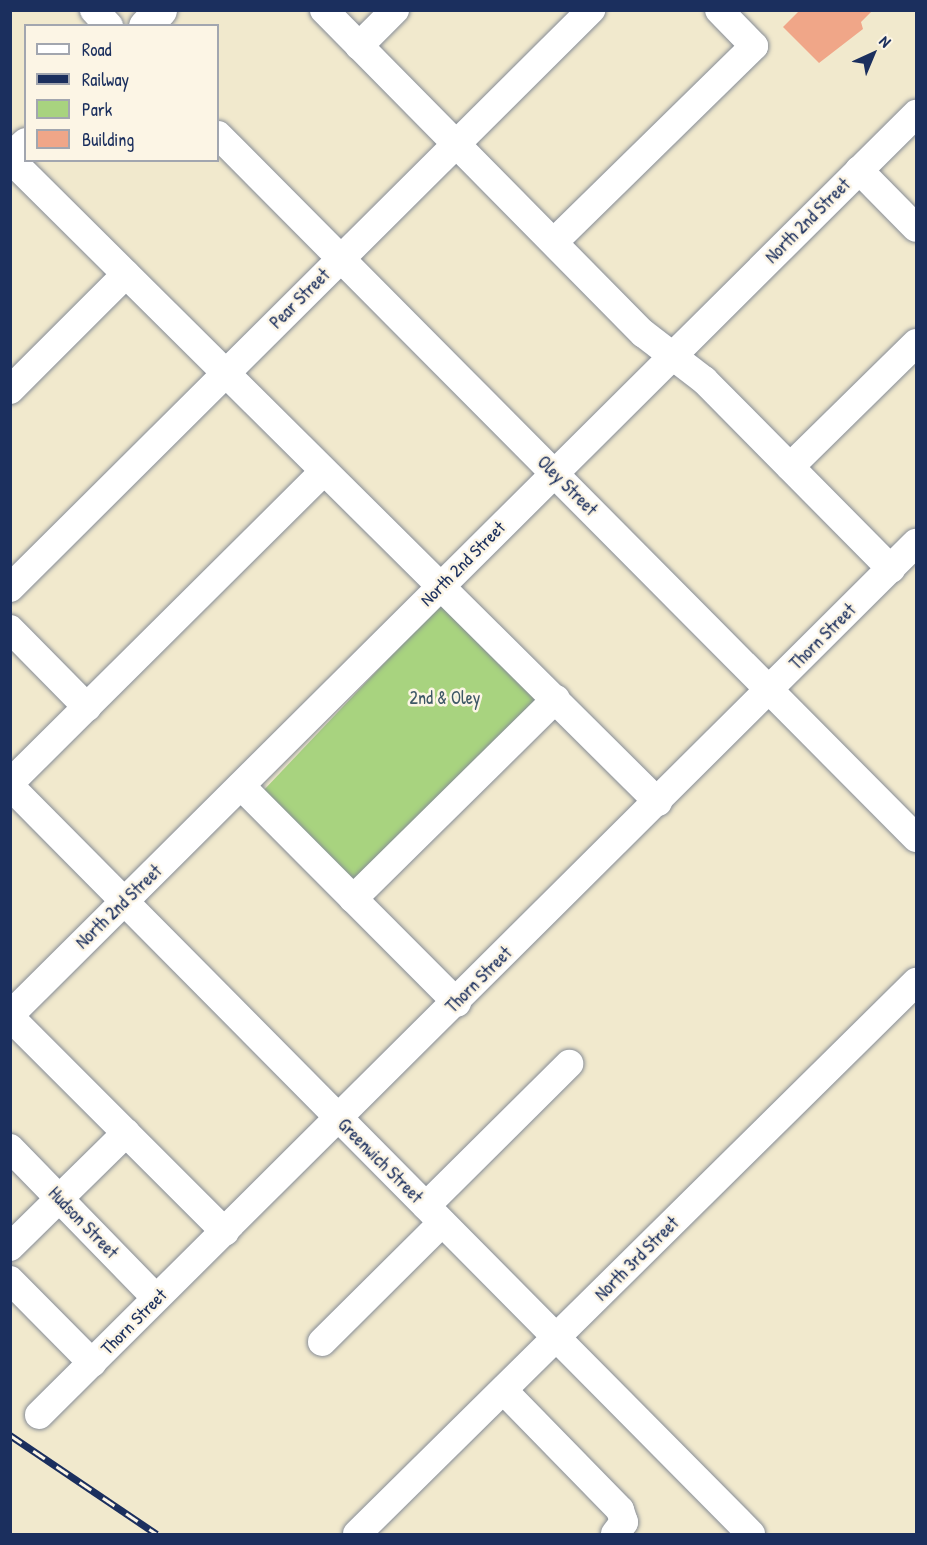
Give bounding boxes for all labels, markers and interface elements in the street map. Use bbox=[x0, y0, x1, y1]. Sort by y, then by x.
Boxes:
legend bbox=[24, 24, 219, 162]
north arrow bbox=[843, 24, 903, 84]
text: N bbox=[875, 30, 896, 52]
text: Road bbox=[82, 37, 112, 62]
text: Railway bbox=[82, 67, 129, 92]
text: Park bbox=[82, 97, 112, 122]
text: Building bbox=[82, 127, 134, 152]
street label: North 2nd Street bbox=[761, 174, 855, 268]
street label: Pear Street bbox=[266, 265, 334, 333]
street label: Oley Street bbox=[533, 452, 601, 520]
street label: North 2nd Street bbox=[416, 517, 510, 611]
street label: Thorn Street bbox=[786, 600, 860, 674]
park label: 2nd & Oley bbox=[410, 687, 480, 709]
street label: North 2nd Street bbox=[71, 861, 167, 953]
street label: Thorn Street bbox=[442, 943, 516, 1017]
street label: Greenwich Street bbox=[333, 1114, 427, 1208]
street label: Hudson Street bbox=[44, 1183, 122, 1263]
street label: North 3rd Street bbox=[591, 1213, 683, 1305]
street label: Thorn Street bbox=[97, 1285, 171, 1359]

